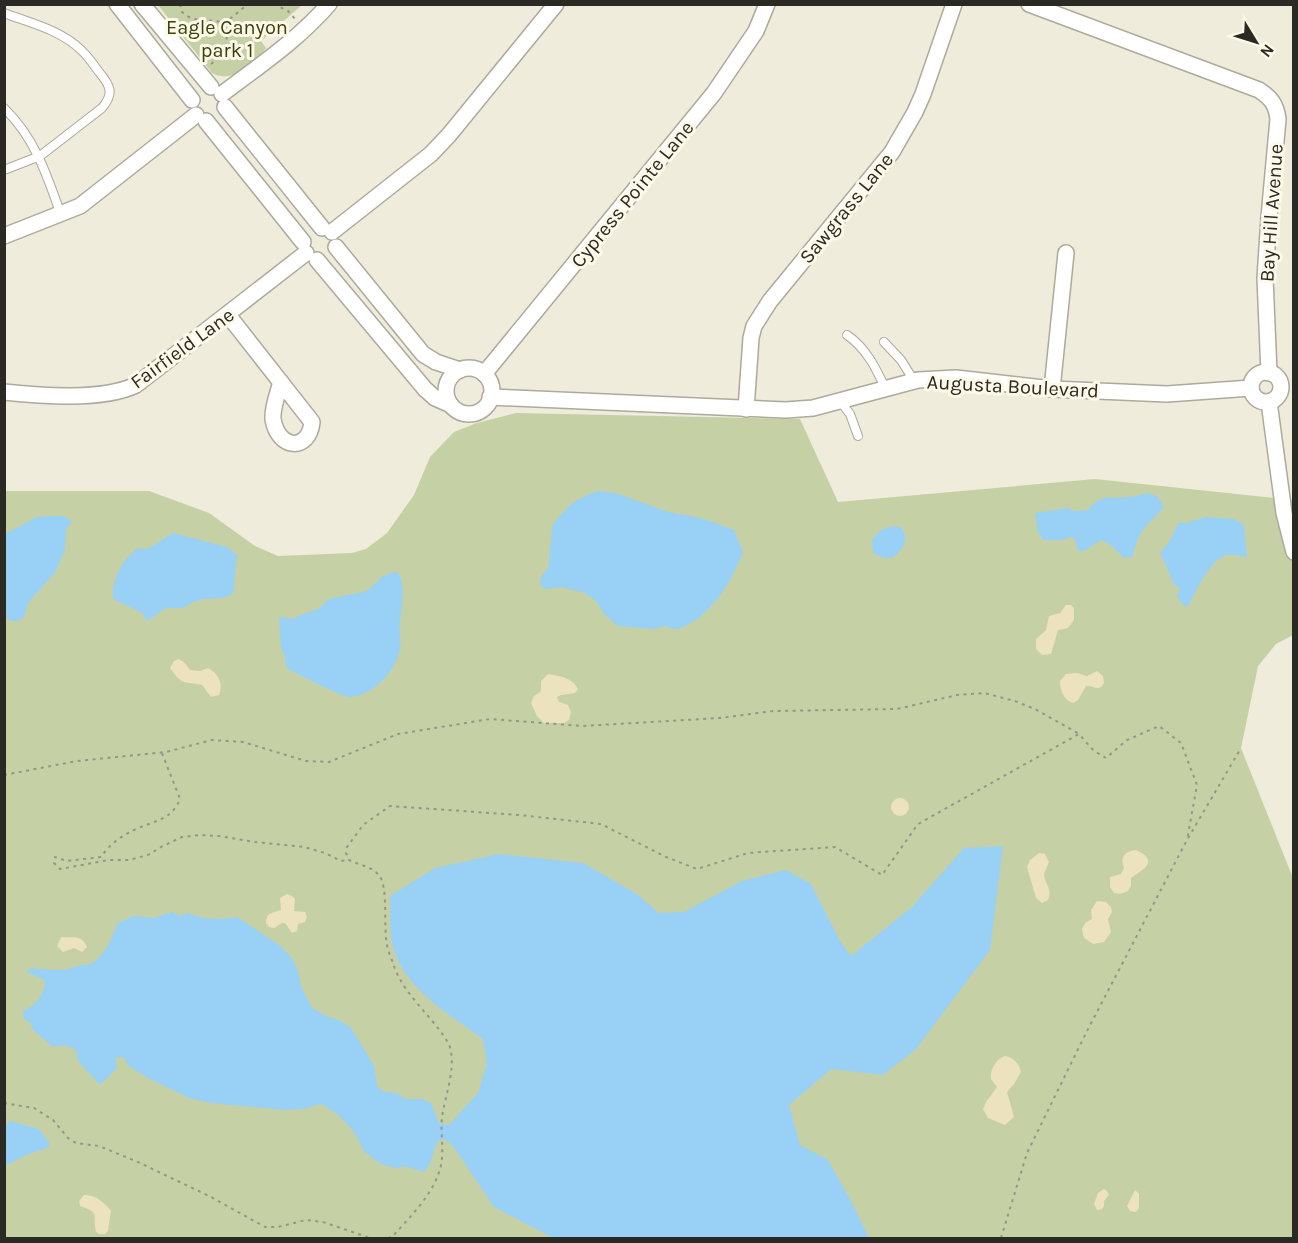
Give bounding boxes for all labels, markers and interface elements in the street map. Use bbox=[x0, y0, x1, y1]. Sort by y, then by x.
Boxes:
north arrow bbox=[1226, 12, 1286, 72]
park label: Eagle Canyon park 1 bbox=[166, 16, 288, 62]
text: N bbox=[1256, 41, 1278, 61]
street label: Cypress Pointe Lane bbox=[566, 116, 699, 272]
street label: Bay Hill Avenue bbox=[1255, 143, 1288, 283]
street label: Sawgrass Lane bbox=[795, 148, 898, 268]
street label: Fairfield Lane bbox=[126, 303, 238, 394]
street label: Augusta Boulevard bbox=[926, 371, 1100, 402]

